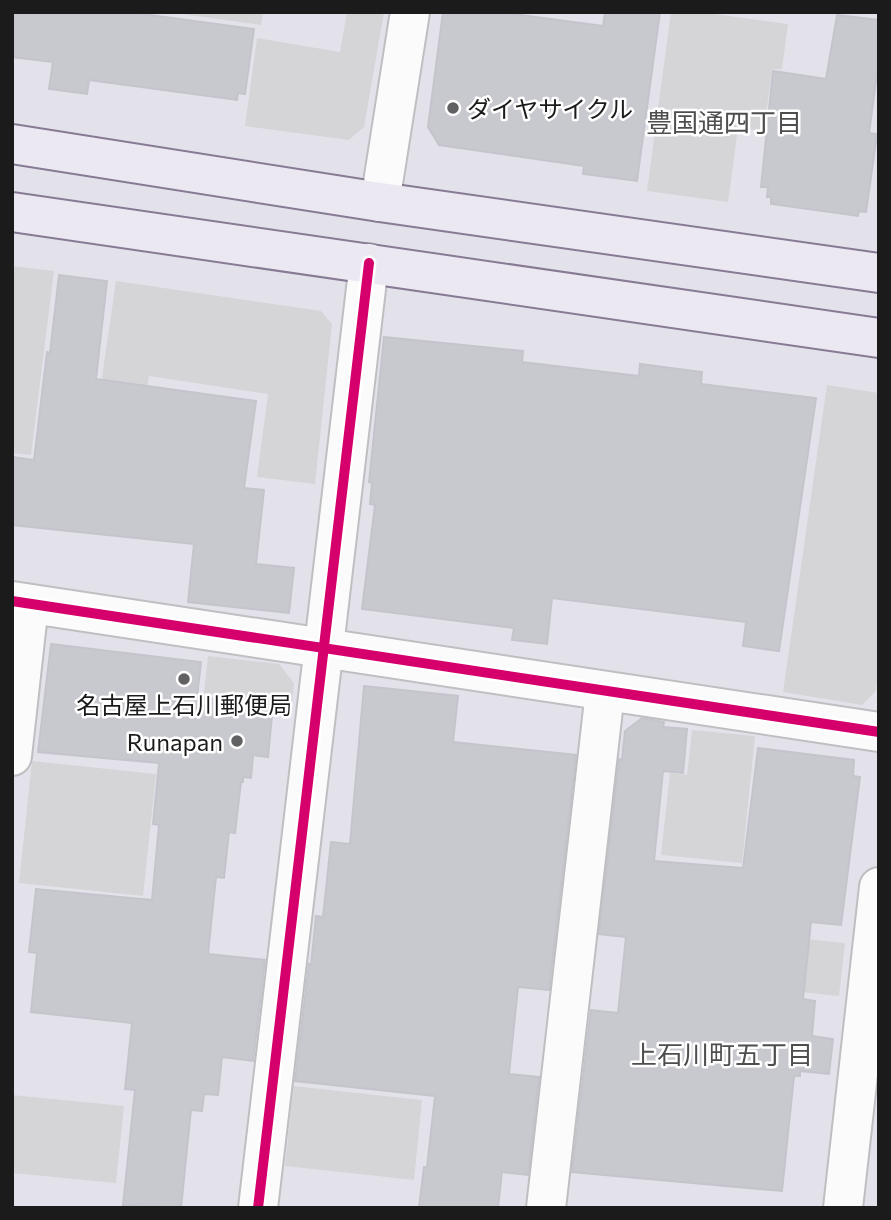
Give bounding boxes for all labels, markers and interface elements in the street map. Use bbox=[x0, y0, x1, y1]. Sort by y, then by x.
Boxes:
place label: ダイヤサイクル bbox=[467, 94, 633, 123]
marker: ダイヤサイクル bbox=[445, 100, 461, 116]
district label: 豊国通四丁目 bbox=[646, 106, 802, 137]
marker: 名古屋上石川郵便局 bbox=[176, 671, 192, 687]
place label: 名古屋上石川郵便局 bbox=[76, 690, 292, 719]
place label: Runapan bbox=[127, 727, 223, 756]
marker: Runapan bbox=[229, 733, 245, 749]
district label: 上石川町五丁目 bbox=[631, 1038, 813, 1069]

